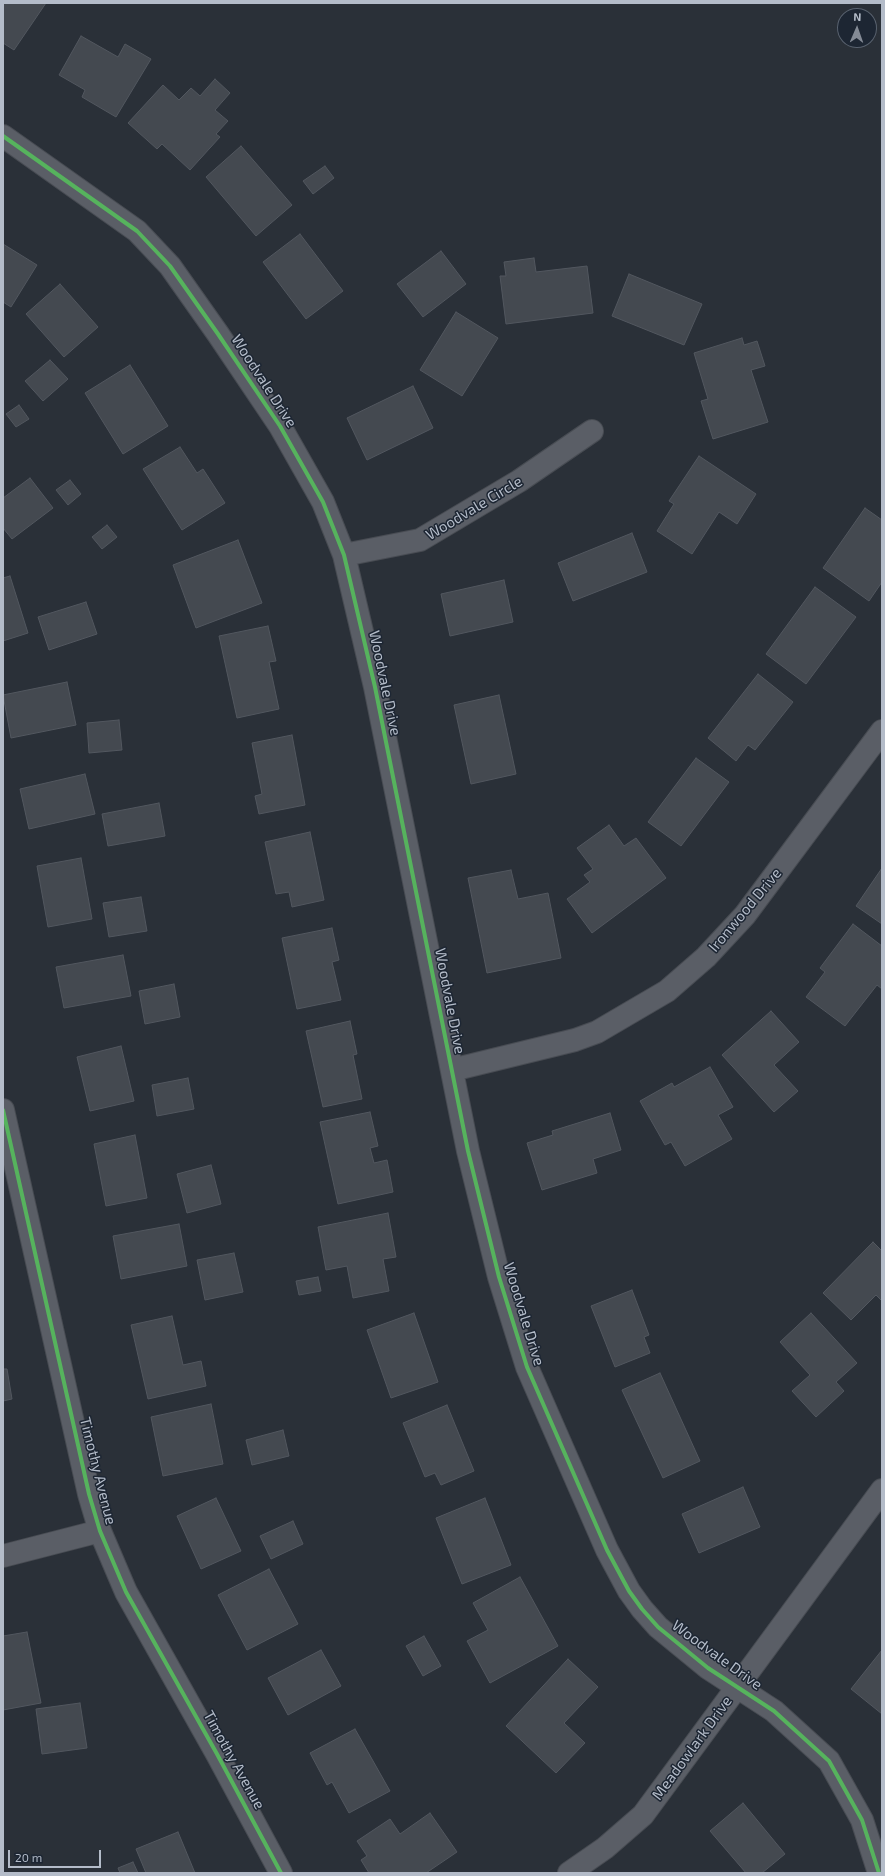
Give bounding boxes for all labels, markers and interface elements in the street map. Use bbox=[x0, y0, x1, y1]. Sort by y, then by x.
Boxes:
north arrow bbox=[837, 8, 877, 48]
text: N bbox=[853, 10, 862, 23]
street label: Woodvale Drive bbox=[227, 331, 301, 431]
street label: Woodvale Circle bbox=[422, 472, 526, 544]
street label: Woodvale Drive bbox=[365, 629, 405, 737]
street label: Ironwood Drive bbox=[705, 864, 785, 956]
street label: Woodvale Drive bbox=[431, 947, 469, 1055]
street label: Woodvale Drive bbox=[500, 1260, 548, 1368]
street label: Timothy Avenue bbox=[76, 1415, 120, 1527]
street label: Woodvale Drive bbox=[668, 1616, 766, 1694]
street label: Meadowlark Drive bbox=[648, 1692, 736, 1804]
street label: Timothy Avenue bbox=[199, 1708, 269, 1812]
scale bar bbox=[10, 1842, 103, 1868]
text: 20 m bbox=[15, 1850, 42, 1864]

